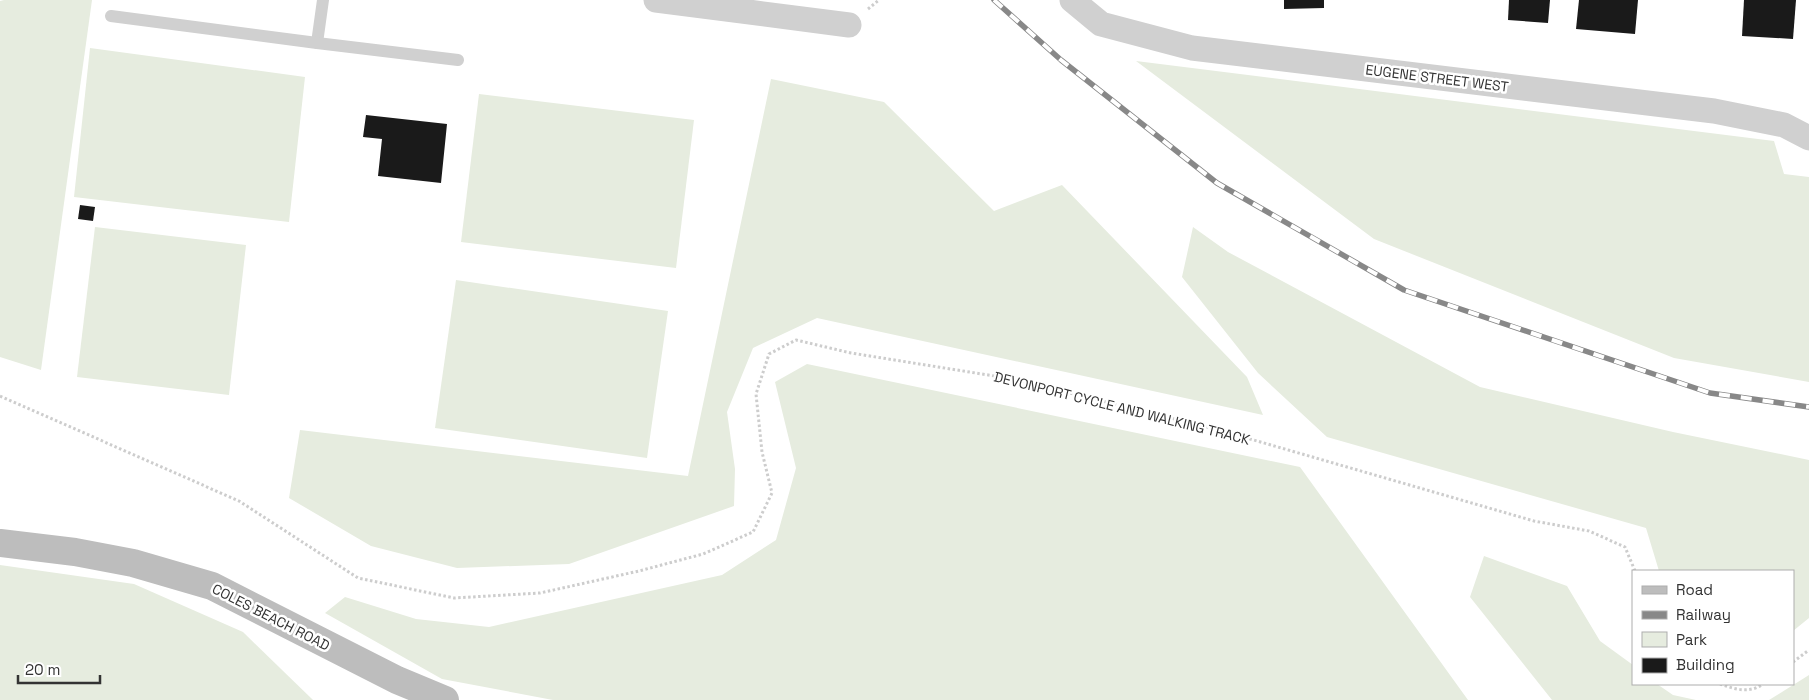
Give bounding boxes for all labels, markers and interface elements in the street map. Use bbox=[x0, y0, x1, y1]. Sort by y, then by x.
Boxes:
street label: EUGENE STREET WEST bbox=[1364, 60, 1510, 96]
street label: DEVONPORT CYCLE AND WALKING TRACK bbox=[992, 367, 1252, 449]
legend bbox=[1632, 570, 1794, 685]
street label: COLES BEACH ROAD bbox=[209, 580, 333, 654]
text: Road bbox=[1676, 580, 1713, 599]
text: Railway bbox=[1676, 605, 1731, 624]
text: Park bbox=[1676, 630, 1707, 649]
scale bar bbox=[18, 652, 100, 684]
text: Building bbox=[1676, 655, 1735, 674]
text: 20 m bbox=[25, 660, 60, 679]

